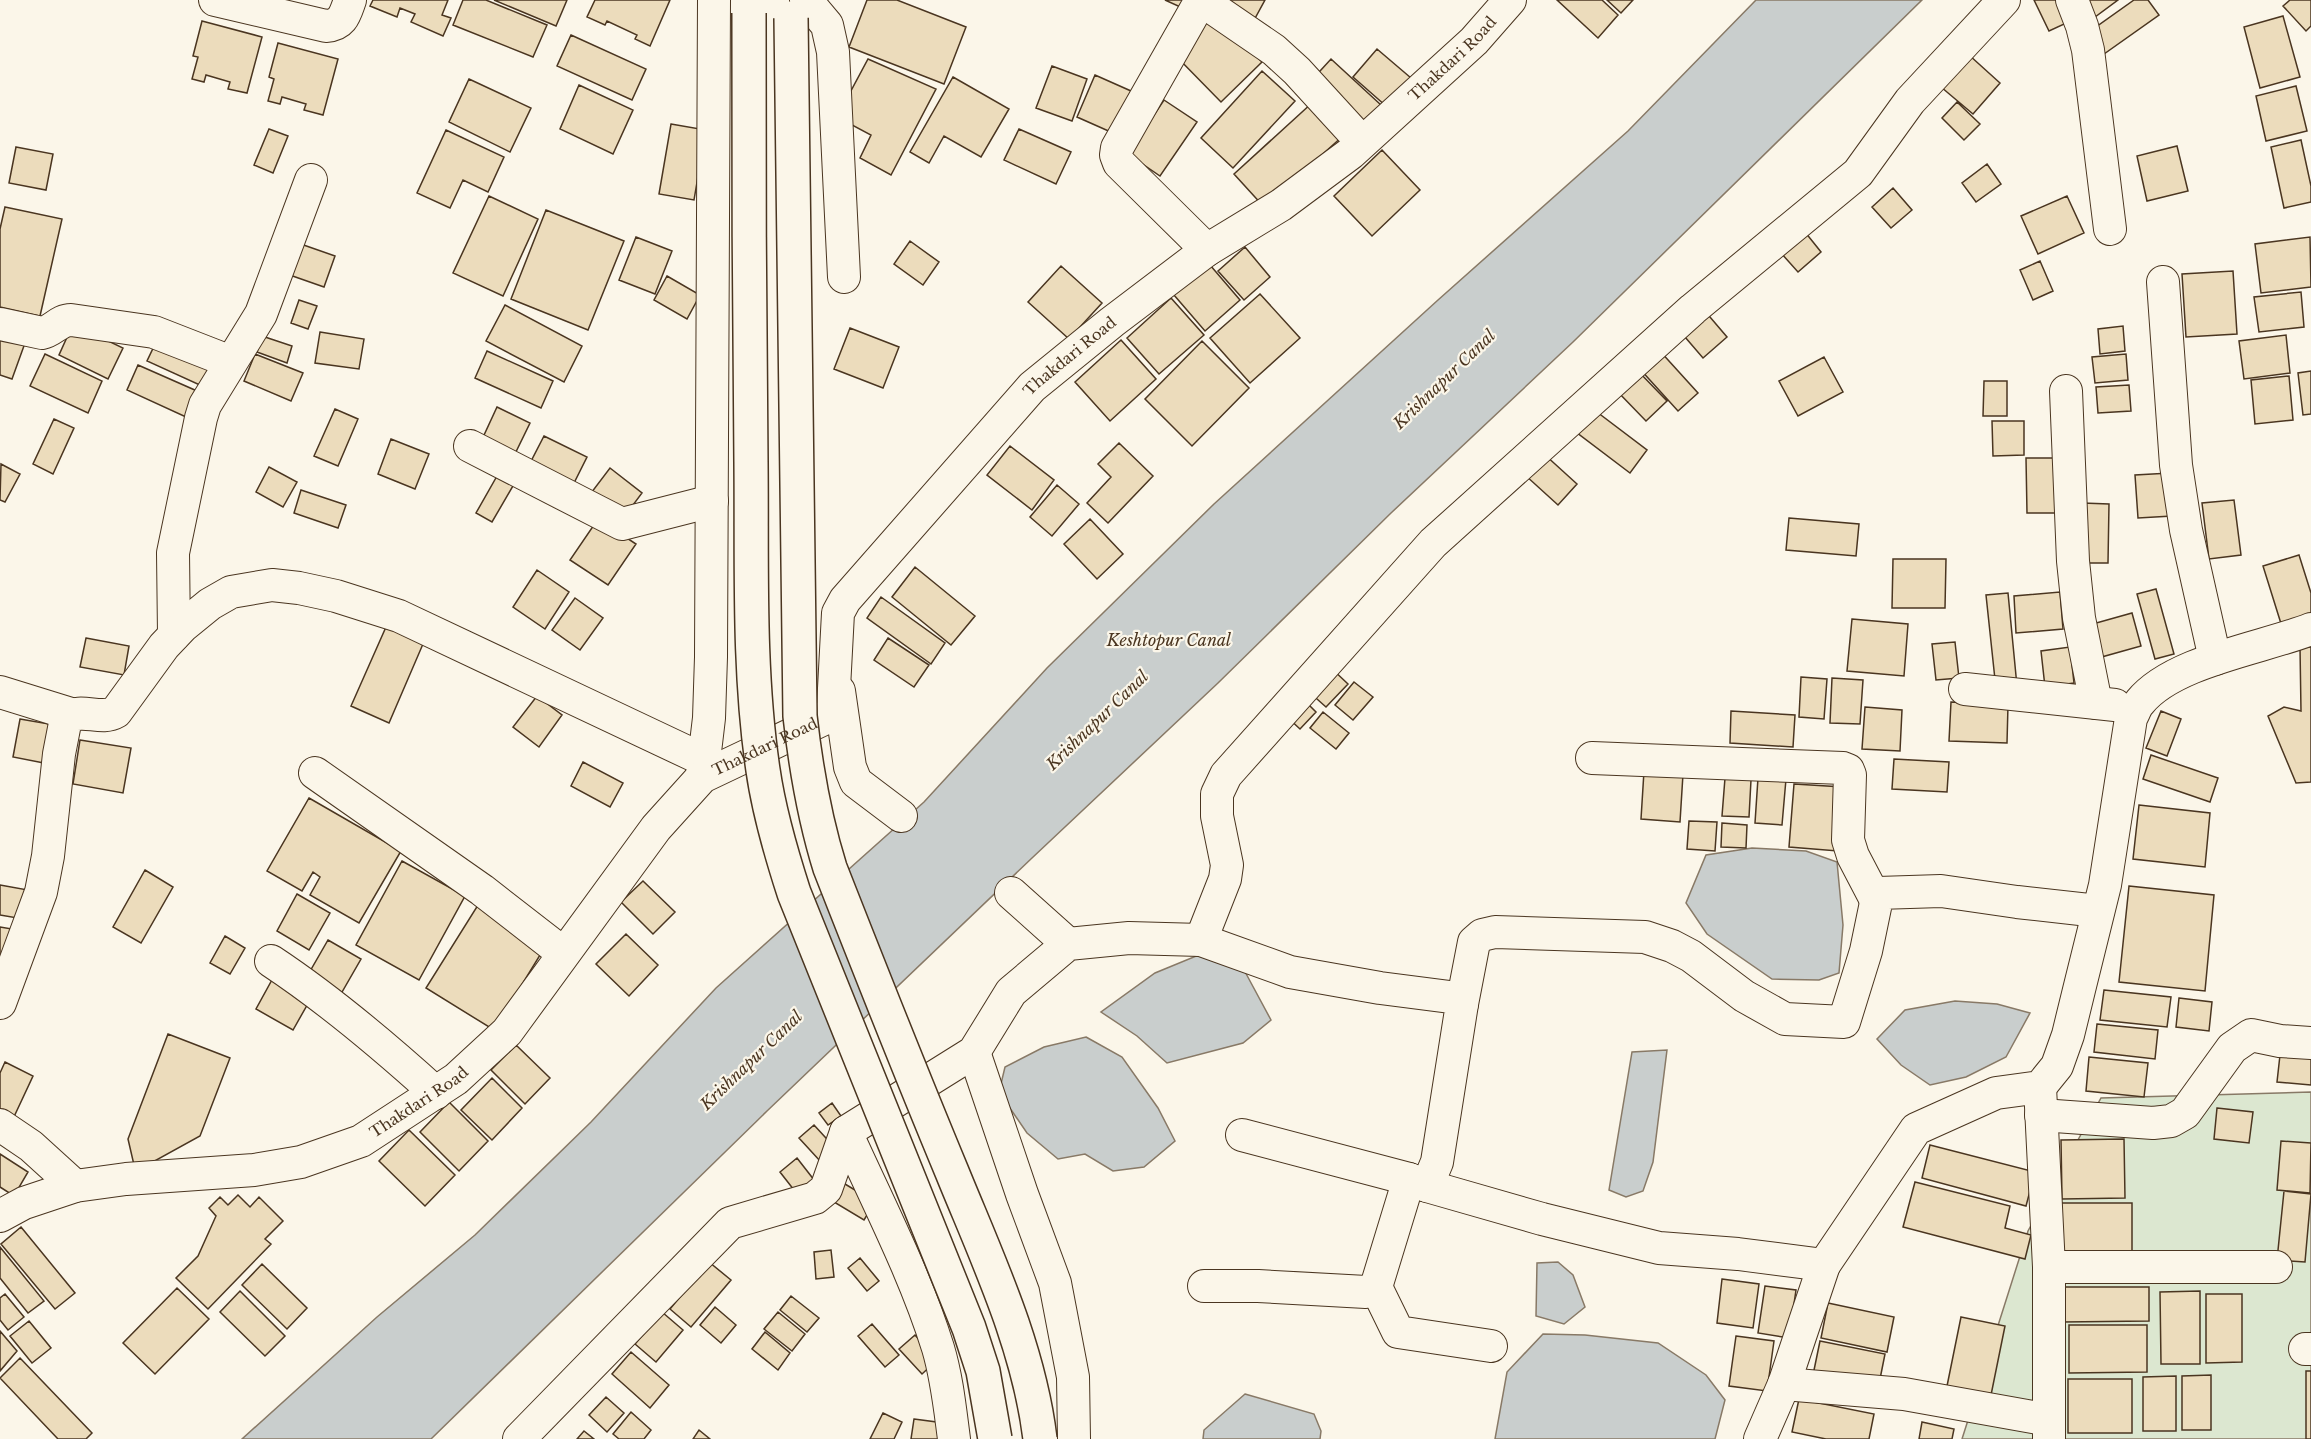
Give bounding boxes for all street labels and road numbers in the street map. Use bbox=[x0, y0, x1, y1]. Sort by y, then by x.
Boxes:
street label: Thakdari Road bbox=[1404, 12, 1500, 105]
street label: Thakdari Road bbox=[1019, 312, 1120, 399]
street label: Thakdari Road bbox=[709, 713, 821, 780]
street label: Thakdari Road bbox=[366, 1062, 472, 1142]

